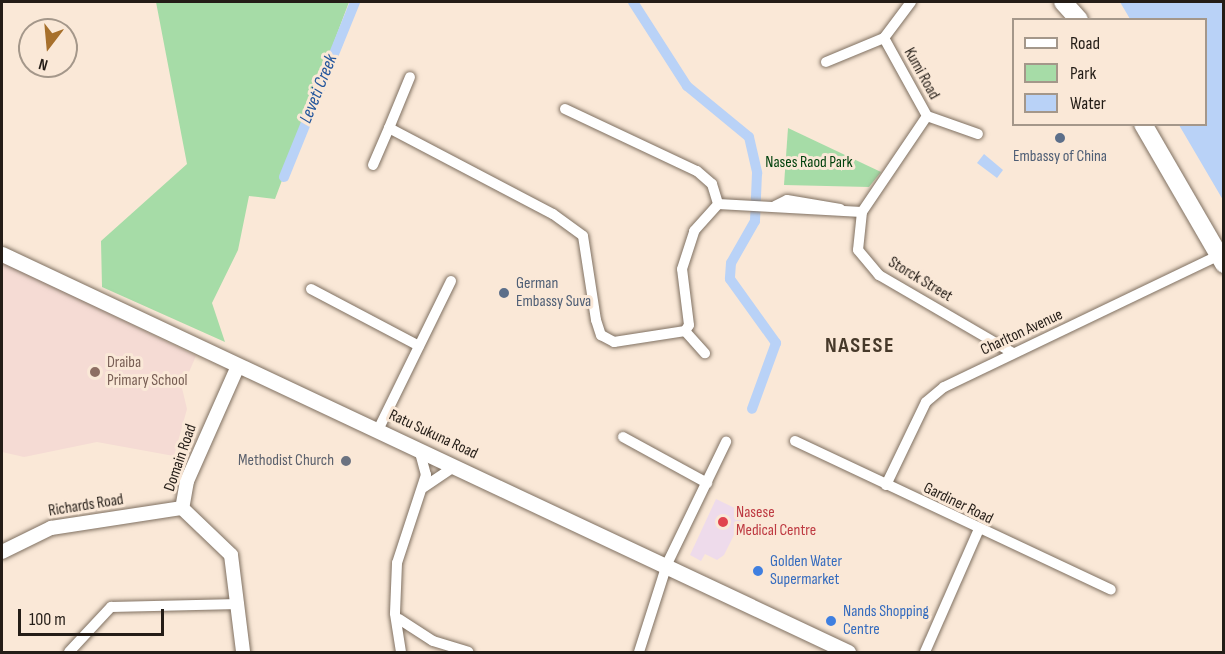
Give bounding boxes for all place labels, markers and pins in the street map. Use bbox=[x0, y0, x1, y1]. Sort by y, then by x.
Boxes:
marker: Embassy of China bbox=[1053, 131, 1067, 145]
place label: Embassy of China bbox=[1013, 147, 1107, 167]
place label: German Embassy Suva bbox=[516, 274, 591, 312]
marker: German Embassy Suva bbox=[497, 286, 511, 300]
place label: Draiba Primary School bbox=[107, 353, 188, 391]
marker: Draiba Primary School bbox=[88, 365, 102, 379]
place label: Methodist Church bbox=[238, 451, 334, 471]
marker: Methodist Church bbox=[339, 454, 353, 468]
place label: Nasese Medical Centre bbox=[736, 503, 816, 541]
marker: Nasese Medical Centre bbox=[714, 513, 732, 531]
place label: Golden Water Supermarket bbox=[770, 552, 842, 590]
marker: Golden Water Supermarket bbox=[751, 564, 765, 578]
place label: Nands Shopping Centre bbox=[843, 602, 929, 640]
marker: Nands Shopping Centre bbox=[824, 614, 838, 628]

